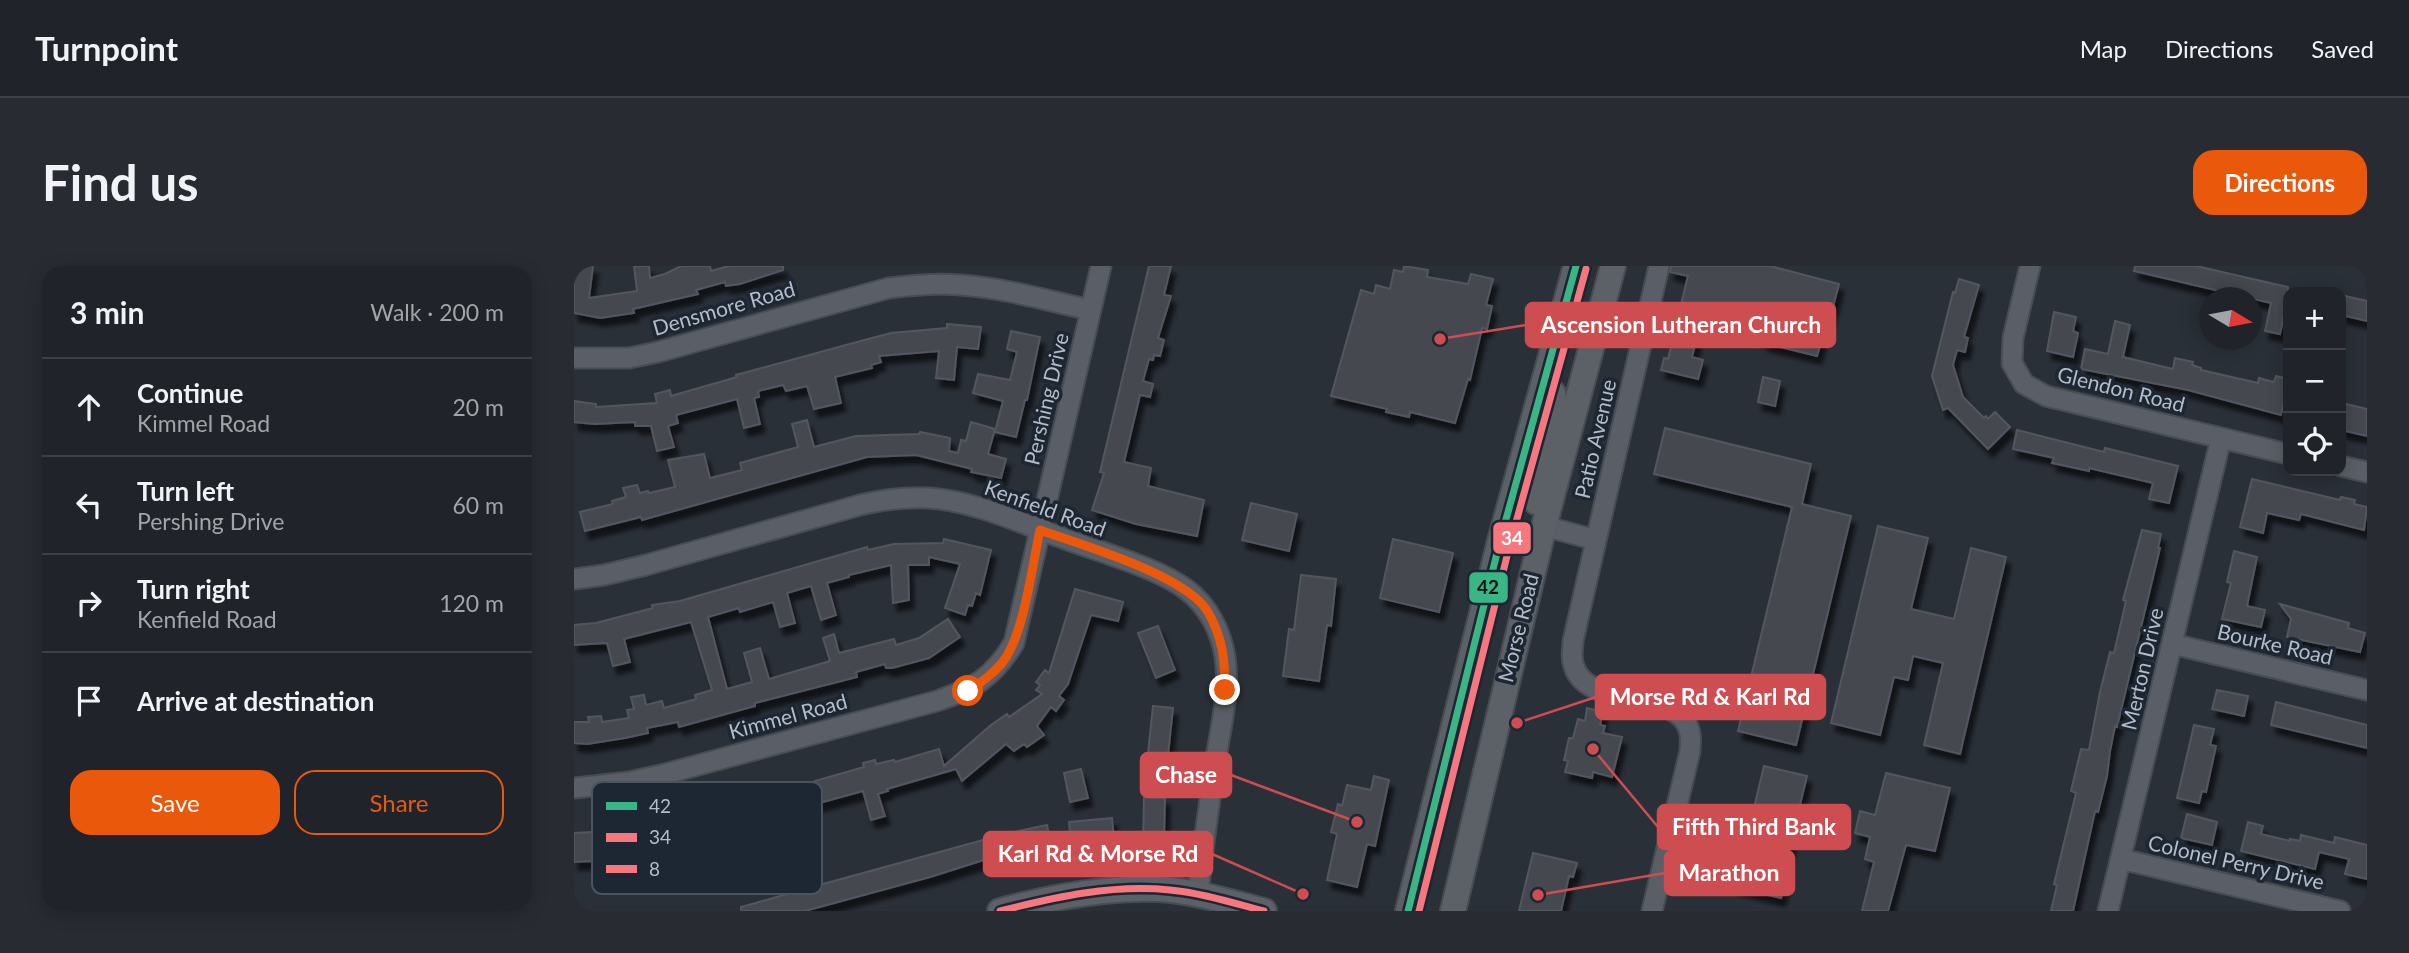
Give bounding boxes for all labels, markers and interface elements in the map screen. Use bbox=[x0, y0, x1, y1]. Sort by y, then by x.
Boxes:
text: Turnpoint bbox=[35, 28, 178, 68]
text: Map bbox=[2080, 34, 2127, 63]
text: Directions bbox=[2165, 34, 2273, 63]
text: Saved bbox=[2311, 34, 2374, 63]
button: Directions bbox=[2193, 150, 2367, 215]
text: Find us bbox=[42, 153, 199, 211]
street label: Densmore Road bbox=[649, 275, 798, 340]
north arrow bbox=[2199, 287, 2262, 350]
map controls bbox=[2283, 287, 2346, 476]
button: + bbox=[2283, 287, 2346, 350]
text: 3 min bbox=[70, 294, 144, 330]
text: Walk · 200 m bbox=[370, 298, 504, 326]
callout: Ascension Lutheran Church bbox=[1526, 303, 1835, 347]
text: Ascension Lutheran Church bbox=[1540, 310, 1821, 338]
street label: Pershing Drive bbox=[1018, 330, 1073, 467]
button: − bbox=[2283, 350, 2346, 413]
street label: Glendon Road bbox=[2055, 361, 2188, 416]
text: Continue bbox=[137, 377, 243, 409]
street label: Patio Avenue bbox=[1569, 377, 1620, 501]
icon: ahead bbox=[70, 388, 108, 426]
text: 20 m bbox=[453, 393, 504, 421]
text: Kimmel Road bbox=[137, 409, 270, 437]
button: locate bbox=[2283, 413, 2346, 476]
street label: Kenfield Road bbox=[981, 474, 1110, 541]
text: Turn left bbox=[137, 475, 234, 507]
icon: left bbox=[70, 486, 108, 524]
text: 60 m bbox=[453, 491, 504, 519]
text: Pershing Drive bbox=[137, 507, 284, 535]
line badge: 34 bbox=[1492, 521, 1532, 555]
text: 34 bbox=[1501, 526, 1523, 549]
line badge: 42 bbox=[1468, 571, 1509, 604]
street label: Morse Road bbox=[1492, 571, 1543, 684]
text: Turn right bbox=[137, 573, 250, 605]
text: 42 bbox=[1477, 575, 1499, 598]
icon: right bbox=[70, 584, 108, 622]
text: 120 m bbox=[439, 589, 504, 617]
text: Kenfield Road bbox=[137, 605, 277, 633]
street label: Merton Drive bbox=[2115, 605, 2168, 732]
street label: Bourke Road bbox=[2215, 618, 2336, 669]
route end bbox=[1209, 674, 1240, 705]
route start bbox=[952, 675, 983, 706]
callout: Morse Rd & Karl Rd bbox=[1596, 675, 1825, 719]
icon: arrive bbox=[70, 682, 108, 720]
text: Morse Rd & Karl Rd bbox=[1610, 682, 1810, 710]
text: Arrive at destination bbox=[137, 685, 374, 717]
street label: Kimmel Road bbox=[726, 688, 850, 743]
callout: Chase bbox=[1141, 753, 1231, 797]
text: Chase bbox=[1155, 760, 1217, 788]
button: Save bbox=[70, 770, 280, 835]
button: Share bbox=[294, 770, 504, 835]
legend bbox=[592, 782, 822, 894]
text: 42 bbox=[649, 794, 671, 817]
callout: Fifth Third Bank bbox=[1658, 805, 1850, 849]
text: Fifth Third Bank bbox=[1672, 812, 1837, 840]
text: 34 bbox=[649, 825, 671, 848]
street label: Colonel Perry Drive bbox=[2146, 829, 2327, 894]
callout: Karl Rd & Morse Rd bbox=[984, 832, 1212, 876]
text: Karl Rd & Morse Rd bbox=[998, 839, 1198, 867]
callout: Marathon bbox=[1665, 851, 1794, 895]
text: 8 bbox=[649, 857, 660, 880]
text: Marathon bbox=[1679, 858, 1779, 886]

